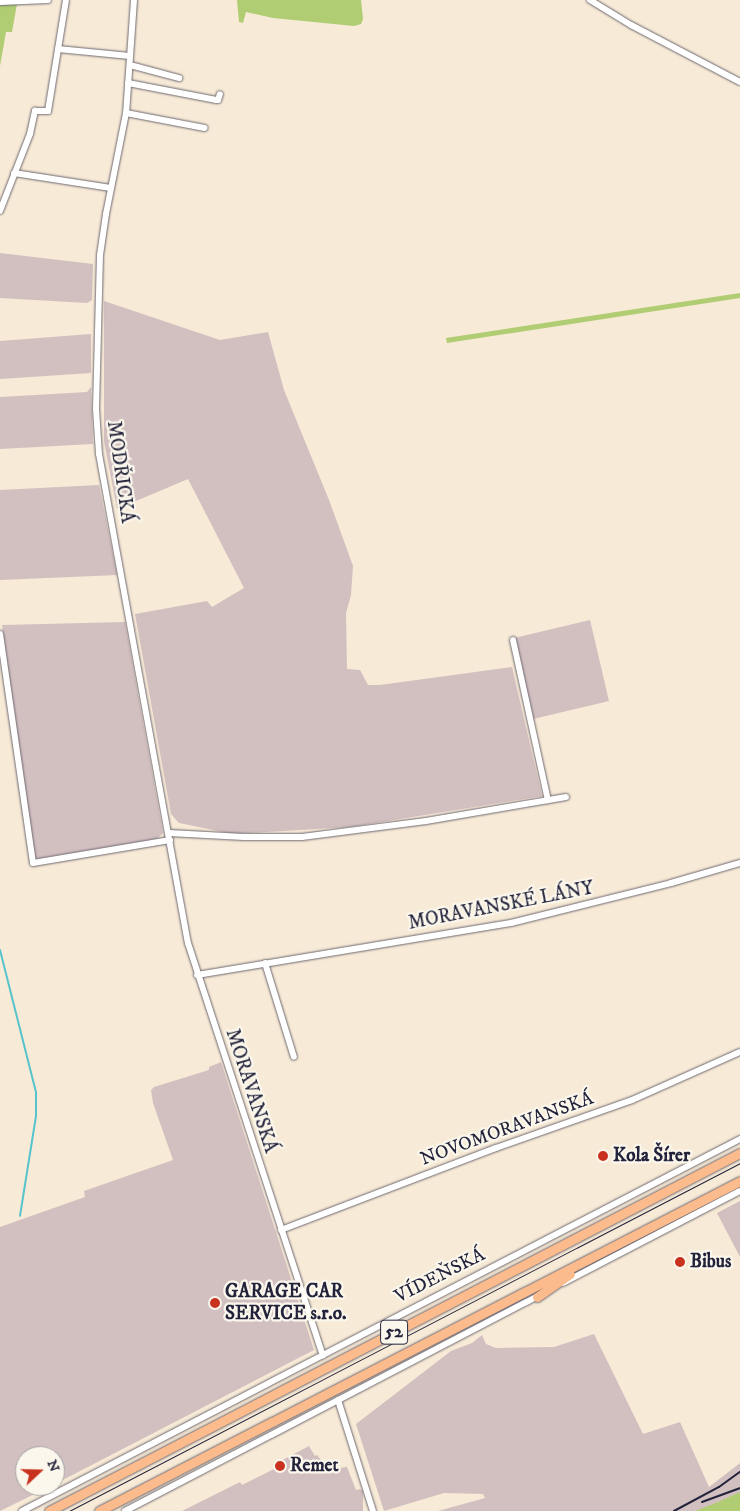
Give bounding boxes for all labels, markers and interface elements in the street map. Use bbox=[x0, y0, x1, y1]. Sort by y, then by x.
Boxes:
street label: MODŘICKÁ bbox=[102, 420, 138, 524]
street label: MORAVANSKÉ LÁNY bbox=[406, 877, 596, 935]
street label: MORAVANSKÁ bbox=[220, 1026, 282, 1156]
street label: NOVOMORAVANSKÁ bbox=[417, 1087, 597, 1171]
place label: Kola Šírer bbox=[613, 1145, 690, 1167]
marker: Kola Šírer bbox=[597, 1150, 609, 1162]
street label: VÍDEŇSKÁ bbox=[391, 1244, 489, 1308]
place label: Bibus bbox=[690, 1251, 731, 1273]
marker: Bibus bbox=[674, 1256, 686, 1268]
place label: GARAGE CAR SERVICE s.r.o. bbox=[225, 1281, 346, 1325]
marker: GARAGE CAR SERVICE s.r.o. bbox=[209, 1297, 221, 1309]
road number: 52 bbox=[379, 1316, 409, 1348]
north arrow bbox=[15, 1446, 65, 1496]
place label: Remet bbox=[290, 1455, 339, 1477]
text: N bbox=[43, 1457, 64, 1475]
marker: Remet bbox=[274, 1460, 286, 1472]

